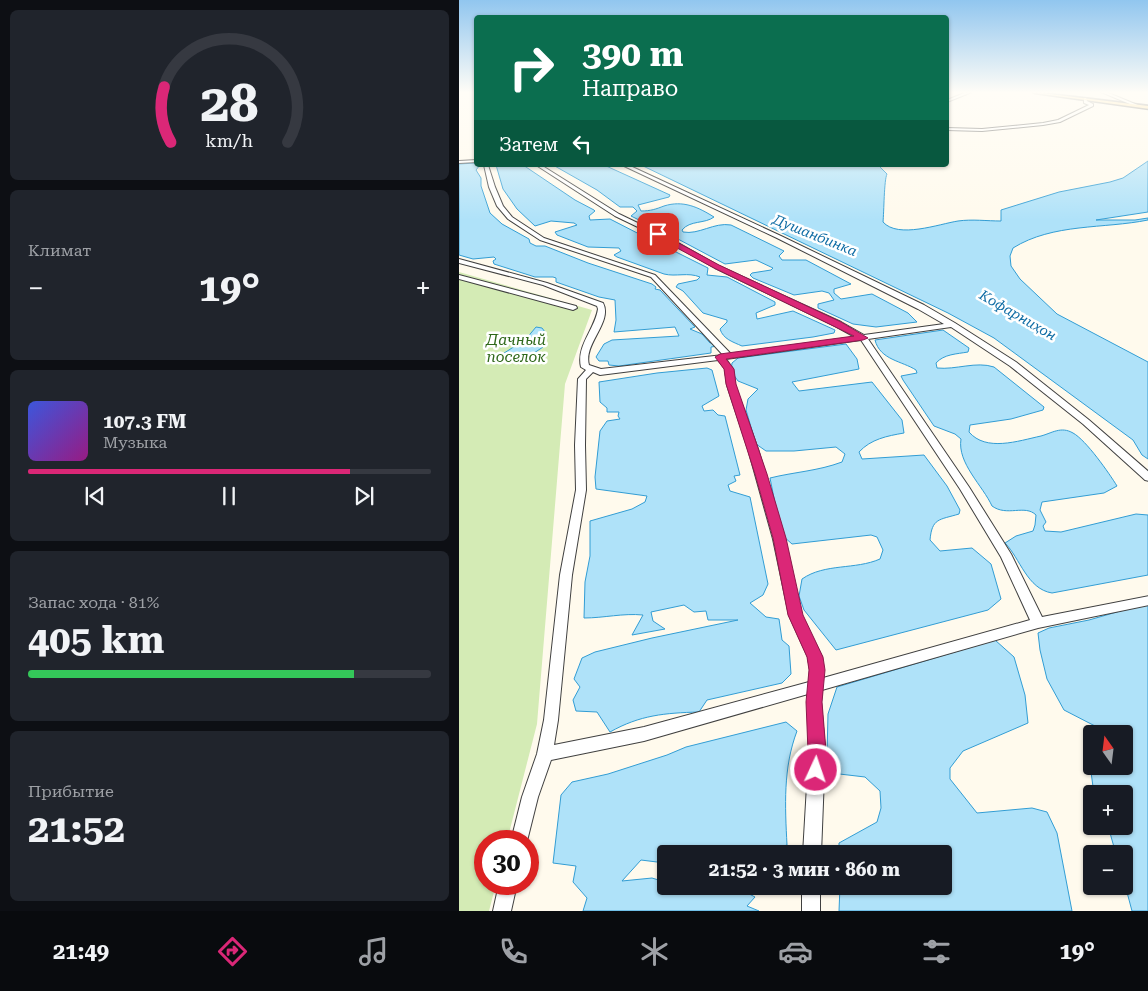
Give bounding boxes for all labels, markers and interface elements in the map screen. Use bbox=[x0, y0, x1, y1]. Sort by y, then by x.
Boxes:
text: 390 m bbox=[582, 34, 683, 75]
icon: right bbox=[499, 35, 564, 100]
text: 28 bbox=[200, 73, 259, 134]
text: Направо bbox=[582, 76, 678, 101]
text: km/h bbox=[206, 130, 254, 151]
icon: left bbox=[568, 130, 596, 158]
text: Затем bbox=[499, 133, 558, 156]
water label: Душанбинка bbox=[770, 210, 859, 259]
pin bbox=[637, 213, 679, 255]
icon: arrive bbox=[644, 220, 672, 248]
text: Климат bbox=[28, 241, 91, 260]
text: 19° bbox=[199, 266, 260, 310]
text: − bbox=[28, 272, 44, 305]
text: + bbox=[415, 272, 431, 305]
water label: Кофарниҳон bbox=[976, 286, 1060, 344]
park label: Дачный поселок bbox=[485, 331, 546, 366]
text: 107.3 FM bbox=[103, 410, 186, 433]
text: Музыка bbox=[103, 433, 167, 452]
icon: previous bbox=[81, 482, 109, 510]
icon: pause bbox=[215, 482, 243, 510]
icon: next bbox=[350, 482, 378, 510]
text: Запас хода · 81% bbox=[28, 593, 159, 612]
text: 405 km bbox=[28, 618, 164, 662]
north arrow bbox=[1083, 725, 1133, 775]
map controls bbox=[1083, 725, 1133, 895]
position arrow bbox=[789, 743, 841, 795]
text: Прибытие bbox=[28, 782, 114, 801]
button: + bbox=[1083, 785, 1133, 835]
text: 21:52 bbox=[28, 807, 125, 851]
speed limit sign: 30 bbox=[474, 830, 539, 895]
button: − bbox=[1083, 845, 1133, 895]
text: 21:52 · 3 мин · 860 m bbox=[709, 858, 900, 881]
icon: directions bbox=[215, 934, 250, 969]
icon: music bbox=[356, 934, 391, 969]
icon: phone bbox=[496, 934, 531, 969]
icon: climate bbox=[637, 934, 672, 969]
icon: car bbox=[778, 934, 813, 969]
icon: filters bbox=[919, 934, 954, 969]
text: 21:49 bbox=[53, 939, 109, 964]
text: 19° bbox=[1059, 939, 1095, 964]

